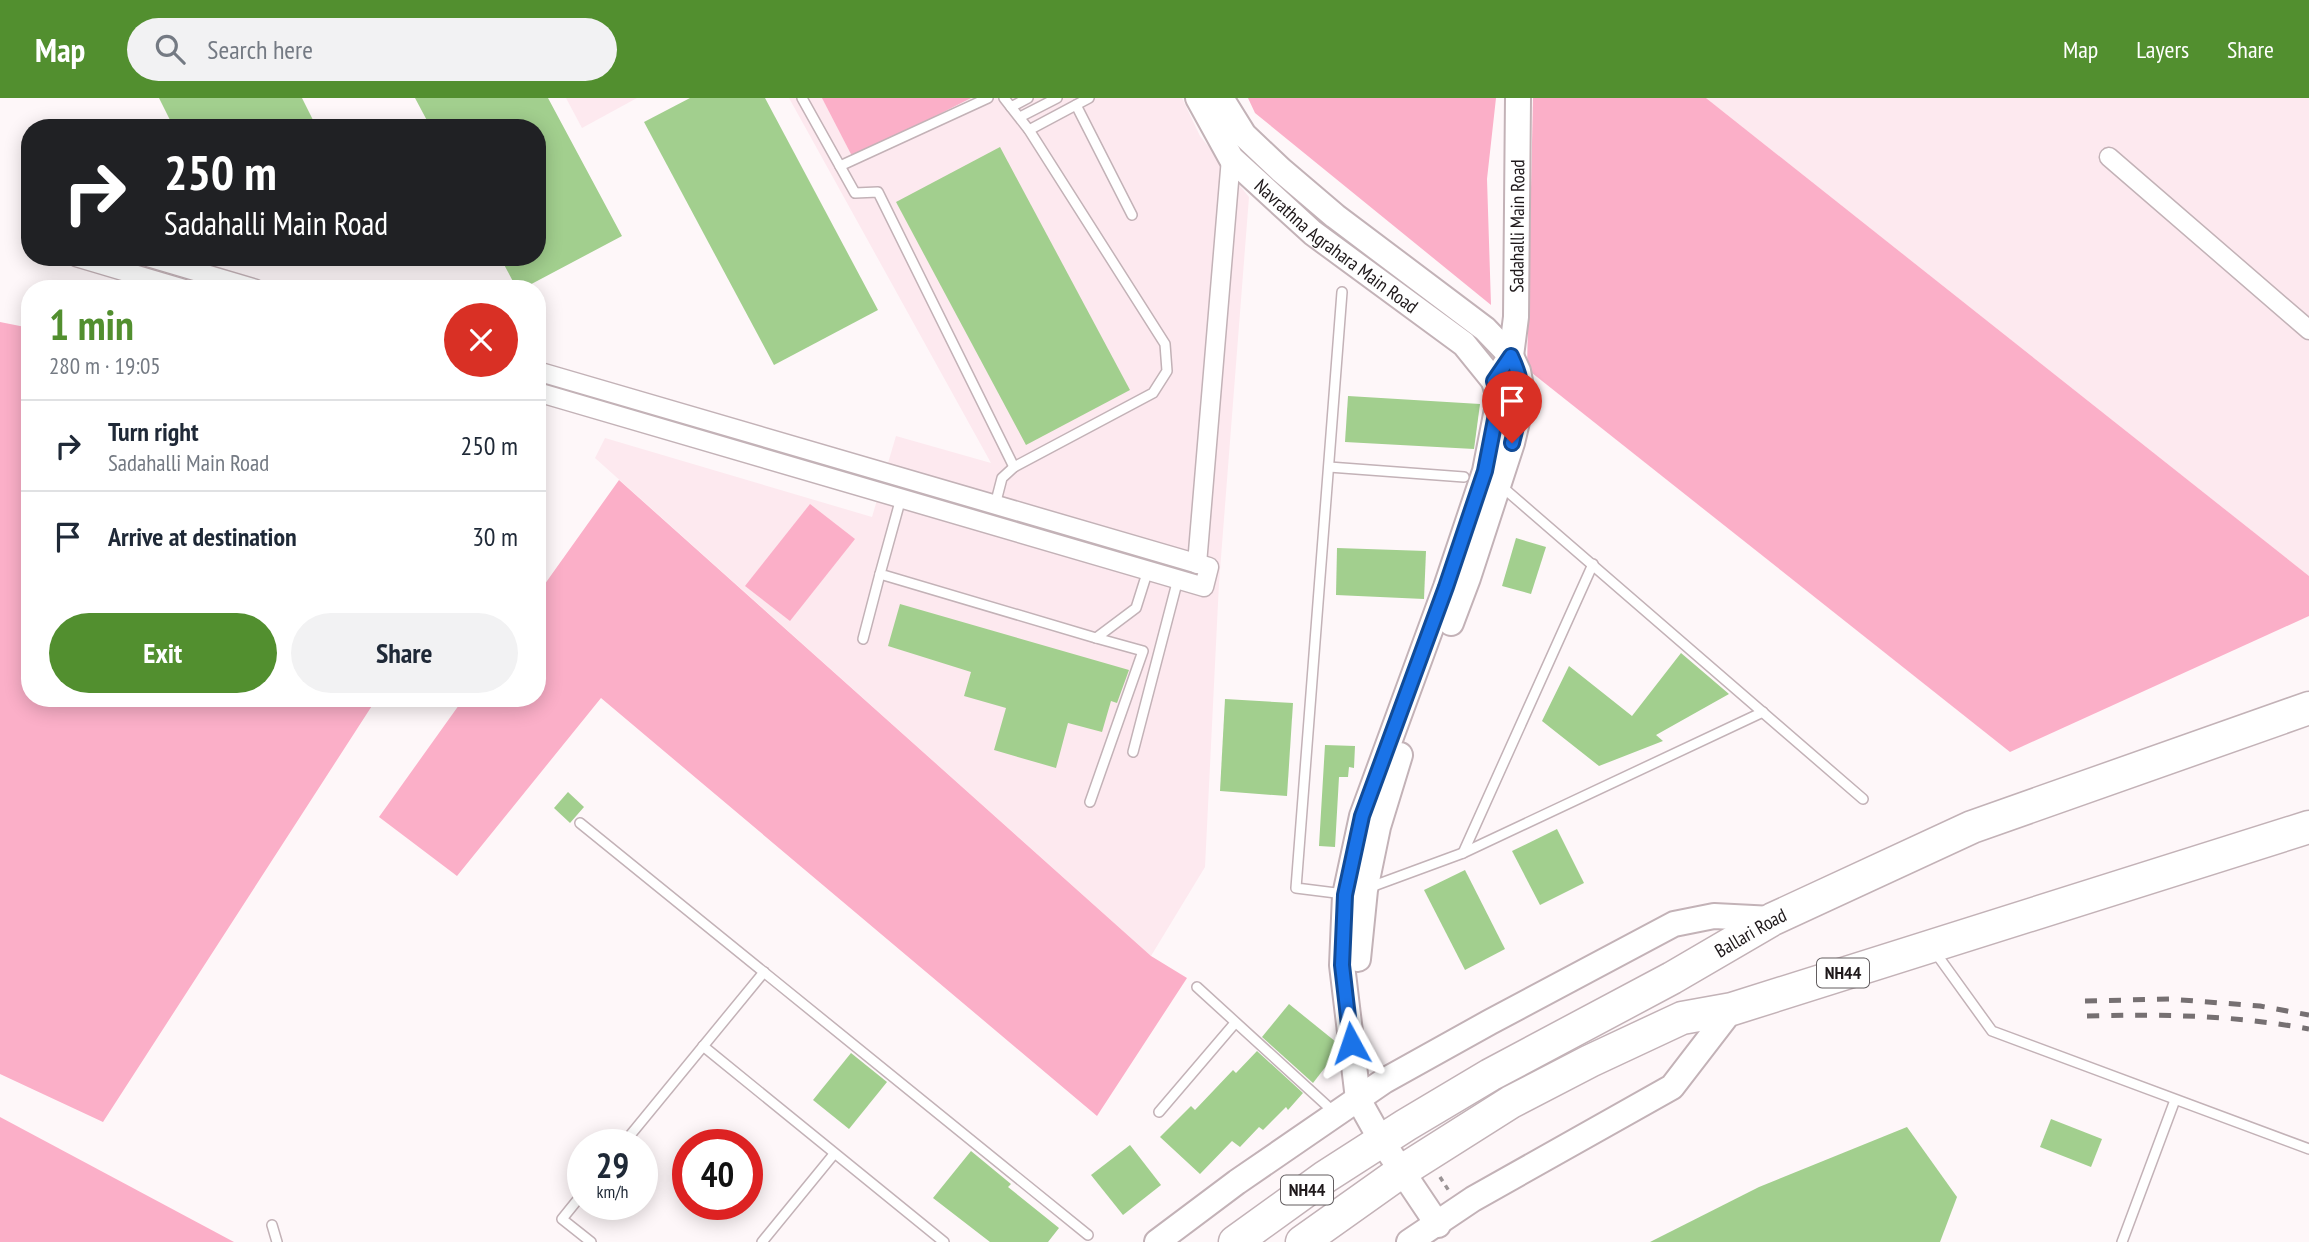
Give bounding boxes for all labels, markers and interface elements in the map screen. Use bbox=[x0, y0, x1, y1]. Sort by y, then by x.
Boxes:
search box bbox=[127, 18, 617, 81]
text: Map bbox=[35, 28, 85, 71]
icon: search bbox=[151, 30, 189, 68]
text: Search here bbox=[207, 33, 313, 66]
text: Map bbox=[2063, 34, 2098, 65]
text: Layers bbox=[2136, 34, 2189, 65]
text: Share bbox=[2227, 34, 2274, 65]
text: 250 m bbox=[164, 140, 277, 204]
icon: right bbox=[49, 147, 140, 238]
street label: Sadahalli Main Road bbox=[1504, 159, 1529, 293]
street label: Navrathna Agrahara Main Road bbox=[1250, 174, 1423, 318]
text: Sadahalli Main Road bbox=[164, 202, 388, 244]
text: 1 min bbox=[49, 297, 134, 352]
button: close bbox=[444, 303, 518, 377]
text: 280 m · 19:05 bbox=[49, 351, 161, 380]
pin bbox=[1482, 371, 1542, 443]
icon: arrive bbox=[1493, 382, 1531, 420]
text: Turn right bbox=[108, 415, 199, 448]
icon: right bbox=[49, 427, 87, 465]
text: 250 m bbox=[460, 429, 518, 462]
text: Sadahalli Main Road bbox=[108, 448, 269, 477]
icon: arrive bbox=[49, 518, 87, 556]
text: Arrive at destination bbox=[108, 520, 297, 553]
text: 30 m bbox=[472, 520, 518, 553]
button: Exit bbox=[49, 613, 277, 693]
button: Share bbox=[291, 613, 518, 693]
street label: Ballari Road bbox=[1710, 903, 1790, 962]
road number: NH44 bbox=[1817, 958, 1869, 988]
position arrow bbox=[1314, 1006, 1388, 1080]
speed limit sign: 40 bbox=[672, 1129, 763, 1220]
text: 29 bbox=[596, 1142, 629, 1188]
road number: NH44 bbox=[1281, 1176, 1333, 1204]
text: km/h bbox=[597, 1180, 628, 1203]

